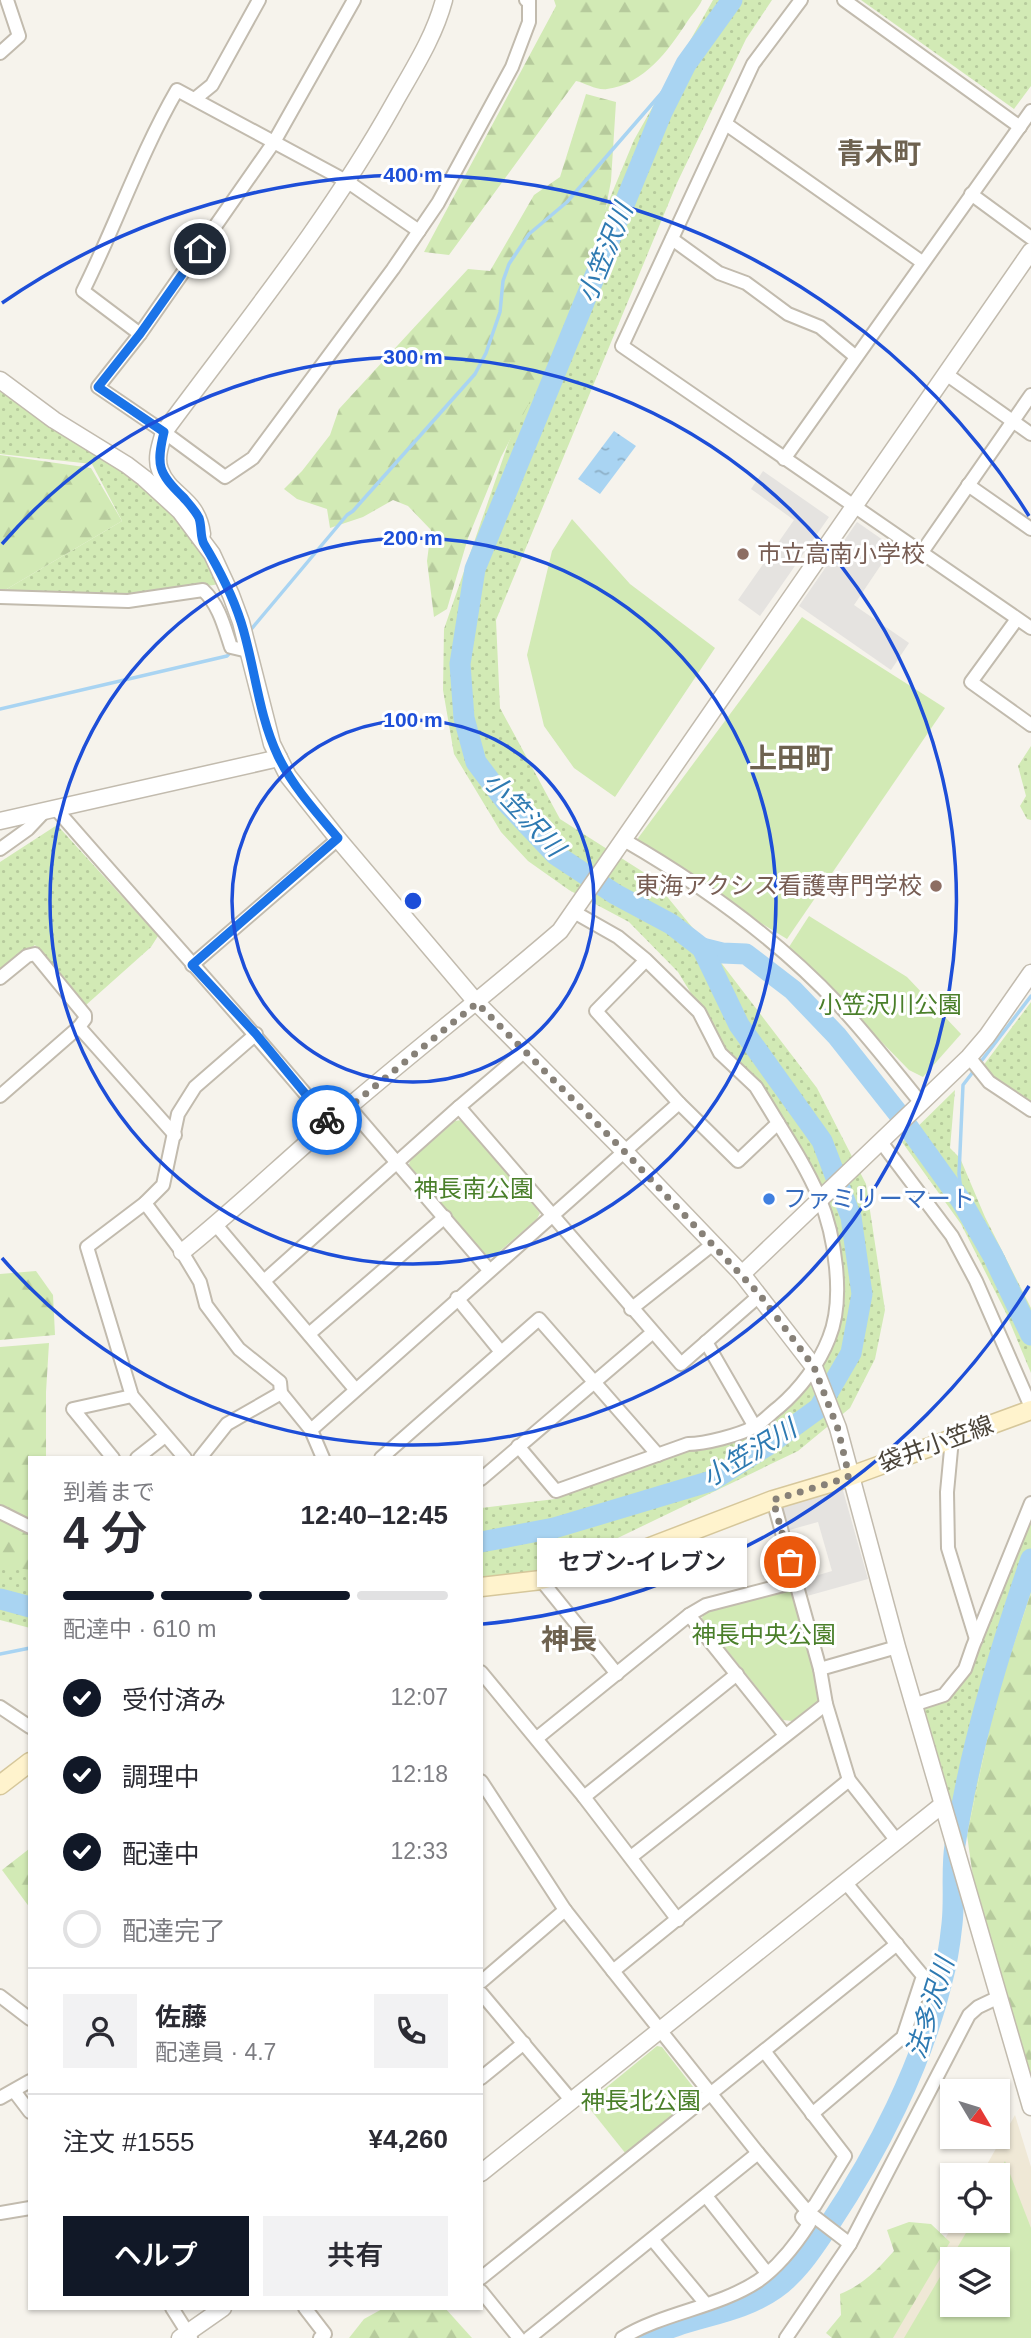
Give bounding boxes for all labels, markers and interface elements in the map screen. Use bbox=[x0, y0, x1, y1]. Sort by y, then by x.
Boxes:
district label: 青木町 bbox=[837, 138, 921, 169]
text: 400 m bbox=[383, 163, 443, 186]
water label: 小笠沢川 bbox=[572, 196, 640, 307]
pin bbox=[170, 219, 230, 279]
icon: home bbox=[181, 230, 219, 268]
text: 300 m bbox=[383, 345, 443, 368]
text: 200 m bbox=[383, 526, 443, 549]
place label: 市立高南小学校 bbox=[757, 540, 925, 567]
marker: 市立高南小学校 bbox=[735, 546, 751, 562]
text: 100 m bbox=[383, 708, 443, 731]
district label: 上田町 bbox=[749, 743, 833, 774]
water label: 小笠沢川 bbox=[478, 766, 572, 864]
place label: 東海アクシス看護専門学校 bbox=[635, 872, 922, 899]
marker: 東海アクシス看護専門学校 bbox=[928, 878, 944, 894]
centre of rings bbox=[401, 889, 425, 913]
park label: 小笠沢川公園 bbox=[818, 991, 962, 1018]
courier bbox=[292, 1085, 362, 1155]
icon: bike bbox=[308, 1101, 346, 1139]
park label: 神長南公園 bbox=[414, 1175, 534, 1202]
place label: ファミリーマート bbox=[783, 1185, 975, 1212]
marker: ファミリーマート bbox=[761, 1191, 777, 1207]
street label: 袋井小笠線 bbox=[875, 1410, 997, 1477]
water label: 小笠沢川 bbox=[697, 1412, 804, 1493]
text: 到着まで bbox=[63, 1479, 155, 1505]
text: 12:40–12:45 bbox=[301, 1500, 448, 1530]
text: 4 分 bbox=[63, 1507, 147, 1559]
pin bbox=[760, 1532, 820, 1592]
callout: セブン-イレブン bbox=[538, 1538, 748, 1586]
icon: bag bbox=[771, 1543, 809, 1581]
text: セブン-イレブン bbox=[558, 1549, 726, 1575]
text: 配達中 · 610 m bbox=[63, 1616, 216, 1642]
park label: 神長中央公園 bbox=[692, 1621, 836, 1648]
district label: 神長 bbox=[541, 1624, 597, 1655]
icon: check bbox=[63, 1679, 101, 1717]
text: 12:07 bbox=[390, 1684, 448, 1710]
text: 受付済み bbox=[122, 1685, 226, 1715]
icon: check bbox=[63, 1756, 101, 1794]
text: 12:18 bbox=[390, 1761, 448, 1787]
text: 調理中 bbox=[122, 1762, 200, 1792]
icon: check bbox=[63, 1833, 101, 1871]
text: 12:33 bbox=[390, 1838, 448, 1864]
text: 配達中 bbox=[122, 1839, 200, 1869]
text: 配達完了 bbox=[122, 1916, 226, 1946]
water label: 法多沢川 bbox=[900, 1951, 960, 2062]
button: person bbox=[63, 1994, 137, 2068]
button: phone bbox=[374, 1994, 448, 2068]
text: 佐藤 bbox=[155, 2002, 207, 2032]
text: 配達員 · 4.7 bbox=[155, 2039, 276, 2065]
north arrow bbox=[940, 2079, 1010, 2149]
map controls bbox=[940, 2079, 1010, 2317]
park label: 神長北公園 bbox=[581, 2087, 701, 2114]
text: ¥4,260 bbox=[368, 2124, 448, 2154]
text: 注文 #1555 bbox=[63, 2127, 195, 2157]
button: locate bbox=[940, 2163, 1010, 2233]
button: ヘルプ bbox=[63, 2216, 249, 2296]
button: 共有 bbox=[263, 2216, 448, 2296]
button: layers bbox=[940, 2247, 1010, 2317]

